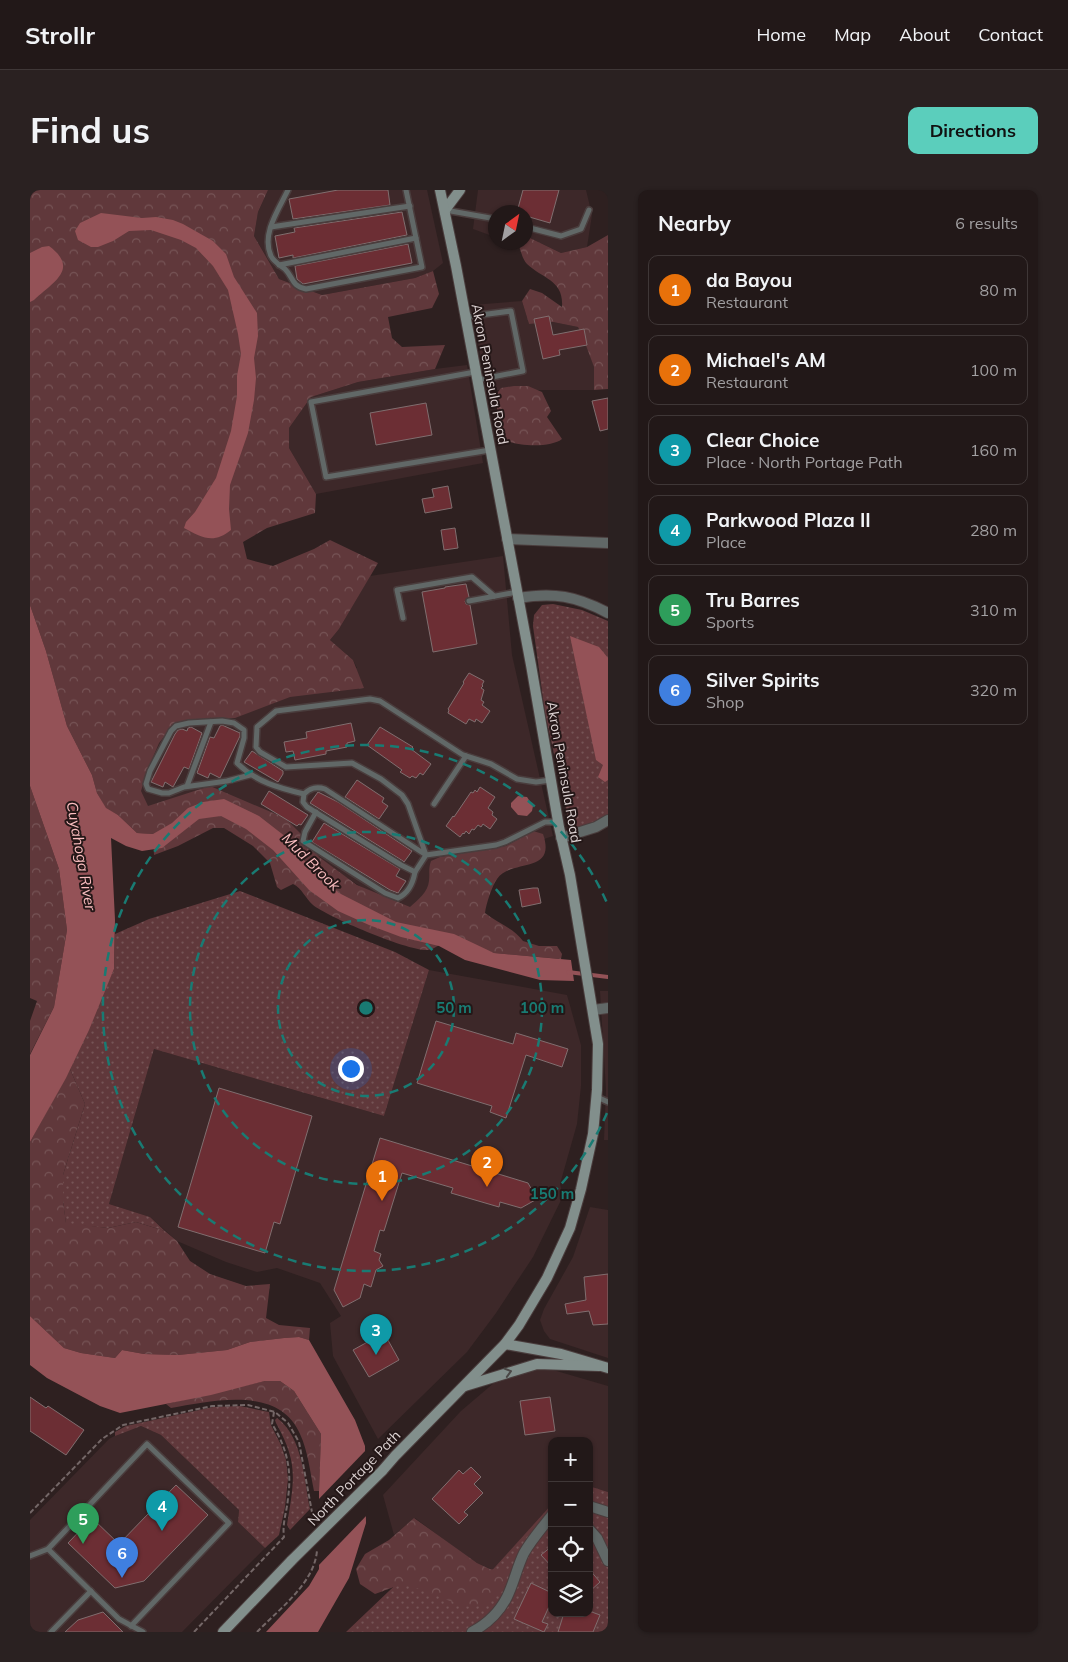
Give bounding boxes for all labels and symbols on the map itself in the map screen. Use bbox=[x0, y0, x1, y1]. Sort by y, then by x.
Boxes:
north arrow bbox=[488, 205, 533, 250]
street label: Akron Peninsula Road bbox=[468, 302, 512, 446]
street label: Akron Peninsula Road bbox=[543, 700, 585, 844]
water label: Cuyahoga River bbox=[63, 800, 101, 912]
water label: Mud Brook bbox=[278, 828, 345, 896]
text: 50 m bbox=[436, 998, 472, 1017]
text: 100 m bbox=[520, 998, 564, 1017]
centre of rings bbox=[357, 999, 375, 1017]
your location bbox=[338, 1056, 364, 1082]
pin: 2 bbox=[471, 1146, 503, 1187]
pin: 1 bbox=[366, 1160, 398, 1201]
text: 150 m bbox=[530, 1184, 574, 1203]
pin: 3 bbox=[360, 1314, 392, 1355]
one-way arrow bbox=[503, 1368, 511, 1378]
street label: North Portage Path bbox=[304, 1426, 404, 1530]
pin: 4 bbox=[146, 1490, 178, 1531]
pin: 5 bbox=[67, 1503, 99, 1544]
pin: 6 bbox=[106, 1537, 138, 1578]

